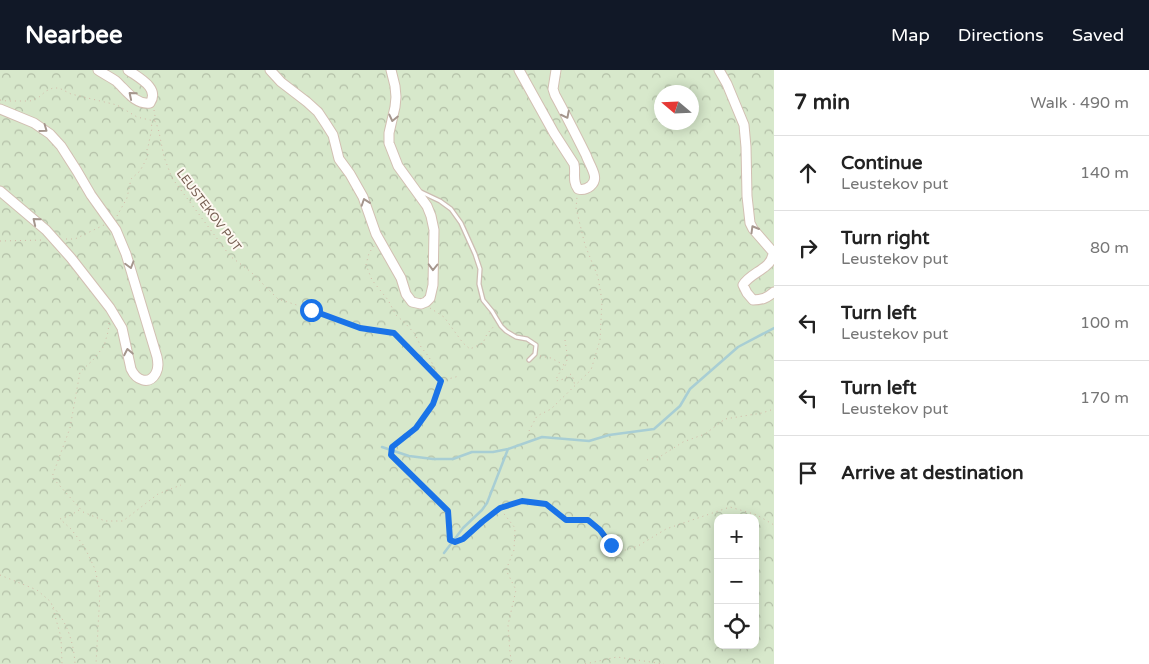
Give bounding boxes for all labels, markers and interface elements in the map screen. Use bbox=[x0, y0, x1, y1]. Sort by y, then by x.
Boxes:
text: Nearbee bbox=[25, 21, 123, 50]
text: Map bbox=[891, 24, 930, 46]
text: Directions bbox=[958, 24, 1044, 46]
text: Saved bbox=[1072, 24, 1124, 46]
north arrow bbox=[654, 85, 699, 130]
text: 7 min bbox=[794, 90, 850, 115]
one-way arrow bbox=[128, 92, 137, 101]
text: Walk · 490 m bbox=[1030, 93, 1129, 113]
one-way arrow bbox=[560, 110, 570, 119]
one-way arrow bbox=[388, 113, 399, 122]
one-way arrow bbox=[38, 123, 48, 132]
text: Continue bbox=[841, 152, 923, 174]
icon: ahead bbox=[794, 159, 822, 187]
text: 140 m bbox=[1080, 163, 1129, 183]
street label: LEUSTEKOV PUT bbox=[174, 166, 245, 254]
text: Leustekov put bbox=[841, 174, 948, 194]
one-way arrow bbox=[360, 198, 370, 207]
one-way arrow bbox=[33, 219, 42, 227]
one-way arrow bbox=[750, 225, 760, 234]
text: Turn right bbox=[841, 227, 929, 249]
icon: right bbox=[794, 234, 822, 262]
text: 80 m bbox=[1090, 238, 1129, 258]
text: Leustekov put bbox=[841, 249, 948, 269]
one-way arrow bbox=[124, 261, 134, 269]
one-way arrow bbox=[428, 264, 439, 272]
route start bbox=[300, 299, 323, 322]
text: Turn left bbox=[841, 302, 917, 324]
icon: left bbox=[794, 309, 822, 337]
text: 100 m bbox=[1080, 313, 1129, 333]
text: Leustekov put bbox=[841, 324, 948, 344]
one-way arrow bbox=[123, 348, 133, 357]
text: Turn left bbox=[841, 377, 917, 399]
icon: left bbox=[794, 384, 822, 412]
text: 170 m bbox=[1080, 388, 1129, 408]
text: Leustekov put bbox=[841, 399, 948, 419]
icon: arrive bbox=[794, 459, 822, 487]
text: Arrive at destination bbox=[841, 462, 1024, 484]
map controls bbox=[714, 514, 759, 649]
button: + bbox=[714, 514, 759, 559]
route end bbox=[600, 534, 623, 557]
button: − bbox=[714, 559, 759, 604]
button: locate bbox=[714, 604, 759, 649]

